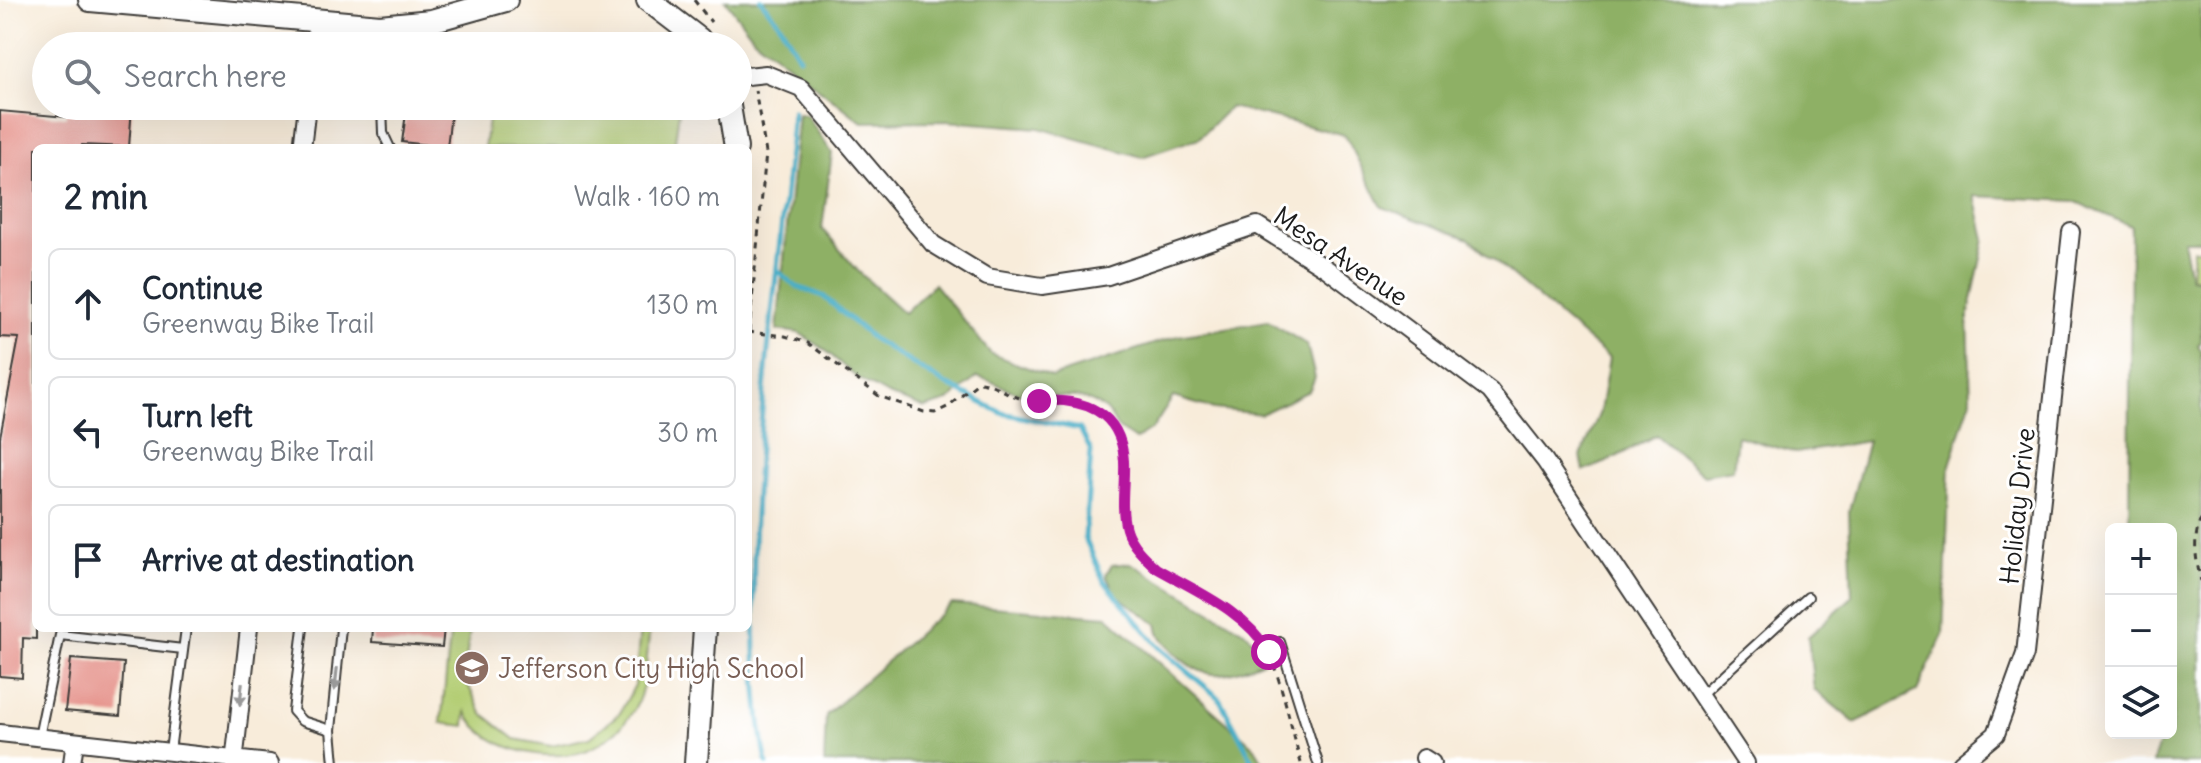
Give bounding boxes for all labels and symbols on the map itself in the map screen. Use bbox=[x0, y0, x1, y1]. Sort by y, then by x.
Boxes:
street label: Mesa Avenue bbox=[1268, 199, 1414, 313]
route end bbox=[1021, 383, 1057, 419]
street label: Holiday Drive bbox=[1992, 426, 2042, 586]
route start bbox=[1251, 634, 1287, 670]
school or university icon: Jefferson City High School bbox=[453, 649, 491, 687]
place label: Jefferson City High School bbox=[498, 652, 804, 685]
one-way arrow bbox=[330, 667, 343, 692]
one-way arrow bbox=[235, 681, 248, 706]

